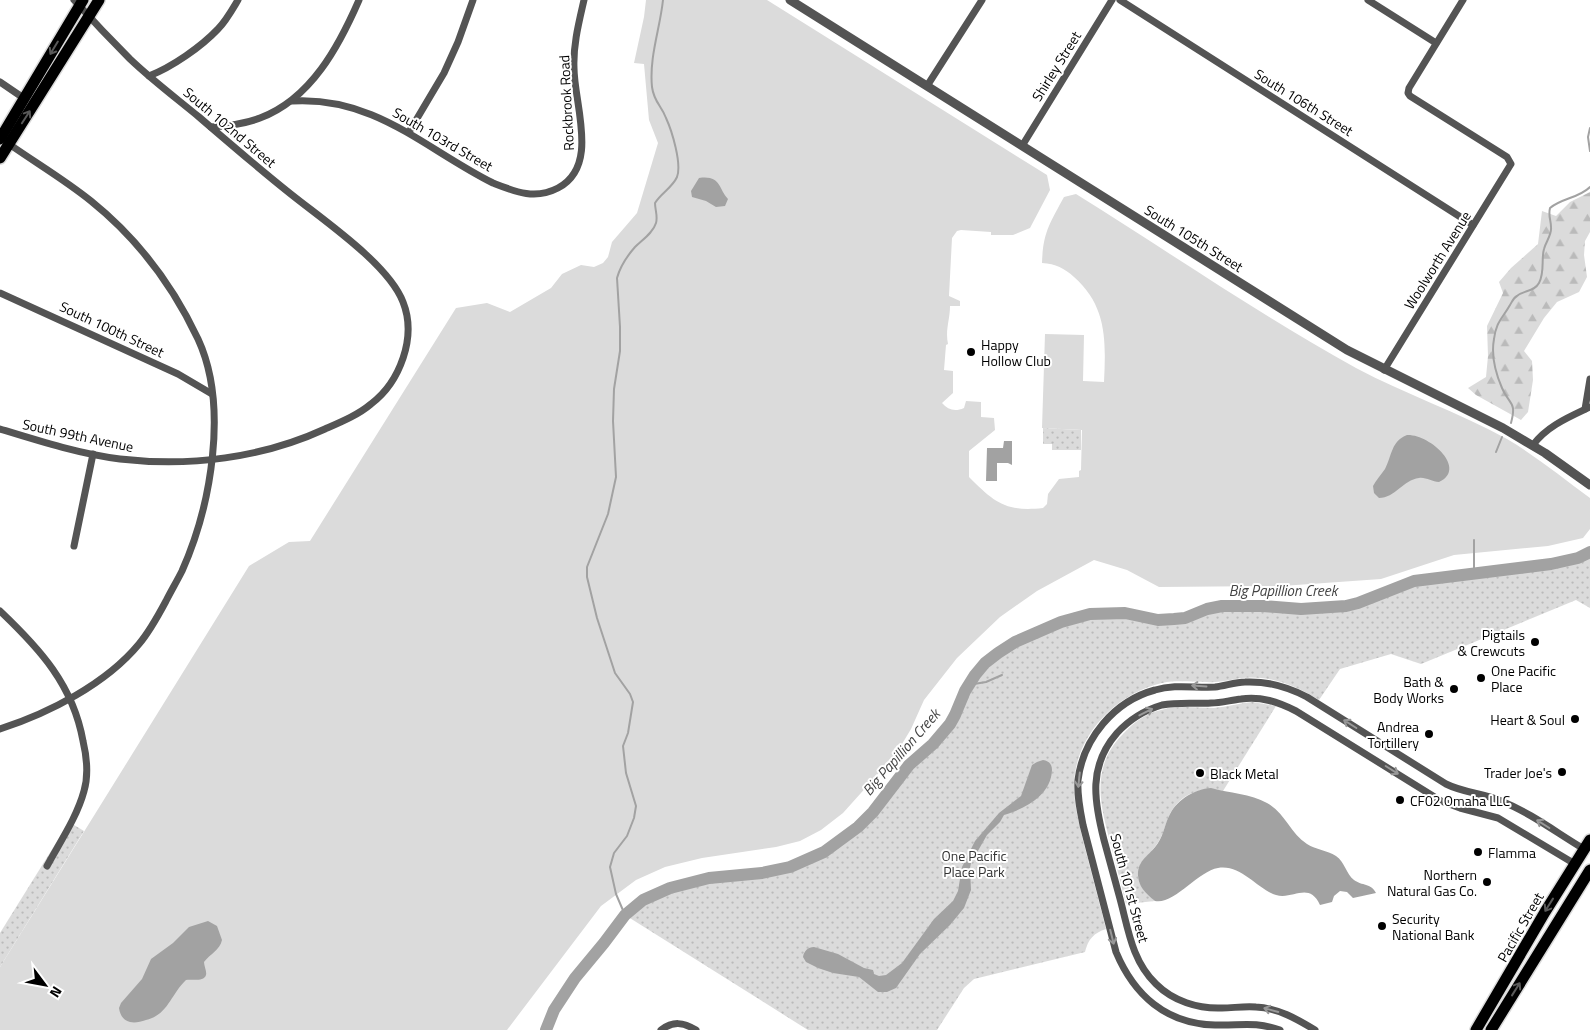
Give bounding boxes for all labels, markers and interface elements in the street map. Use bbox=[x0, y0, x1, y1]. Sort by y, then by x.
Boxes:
street label: Shirley Street bbox=[1026, 27, 1086, 105]
one-way arrow bbox=[49, 40, 59, 54]
street label: Rockbrook Road bbox=[553, 55, 579, 151]
street label: South 106th Street bbox=[1250, 63, 1358, 141]
street label: South 102nd Street bbox=[179, 82, 281, 172]
street label: South 103rd Street bbox=[389, 102, 497, 176]
one-way arrow bbox=[21, 110, 31, 124]
street label: South 105th Street bbox=[1140, 199, 1248, 277]
street label: Woolworth Avenue bbox=[1398, 207, 1476, 313]
street label: South 100th Street bbox=[56, 296, 168, 362]
place label: Happy Hollow Club bbox=[981, 334, 1051, 371]
marker: Happy Hollow Club bbox=[965, 346, 977, 358]
street label: South 99th Avenue bbox=[21, 413, 135, 457]
water label: Big Papillion Creek bbox=[1229, 579, 1340, 602]
place label: Pigtails & Crewcuts bbox=[1457, 624, 1525, 661]
marker: Pigtails & Crewcuts bbox=[1529, 636, 1541, 648]
place label: One Pacific Place bbox=[1491, 660, 1556, 697]
place label: Bath & Body Works bbox=[1373, 671, 1444, 708]
marker: One Pacific Place bbox=[1475, 672, 1487, 684]
one-way arrow bbox=[1191, 682, 1207, 691]
marker: Bath & Body Works bbox=[1448, 683, 1460, 695]
water label: Big Papillion Creek bbox=[857, 702, 947, 801]
one-way arrow bbox=[1138, 707, 1153, 717]
place label: Heart & Soul bbox=[1490, 709, 1565, 730]
marker: Heart & Soul bbox=[1569, 713, 1581, 725]
place label: Andrea Tortillery bbox=[1368, 716, 1419, 753]
one-way arrow bbox=[1344, 719, 1358, 729]
marker: Andrea Tortillery bbox=[1423, 728, 1435, 740]
place label: Trader Joe's bbox=[1484, 762, 1552, 783]
place label: Black Metal bbox=[1210, 763, 1279, 784]
one-way arrow bbox=[1385, 765, 1399, 776]
marker: Trader Joe's bbox=[1556, 766, 1568, 778]
marker: Black Metal bbox=[1194, 767, 1206, 779]
one-way arrow bbox=[1074, 772, 1084, 788]
place label: CF02 Omaha LLC bbox=[1410, 790, 1510, 811]
marker: CF02 Omaha LLC bbox=[1394, 794, 1406, 806]
one-way arrow bbox=[1536, 818, 1550, 828]
street label: South 101st Street bbox=[1105, 831, 1155, 945]
place label: Flamma bbox=[1488, 842, 1536, 863]
park label: One Pacific Place Park bbox=[941, 845, 1007, 882]
marker: Flamma bbox=[1472, 846, 1484, 858]
place label: Northern Natural Gas Co. bbox=[1387, 864, 1477, 901]
marker: Northern Natural Gas Co. bbox=[1481, 876, 1493, 888]
street label: Pacific Street bbox=[1492, 888, 1548, 966]
one-way arrow bbox=[1544, 898, 1554, 912]
place label: Security National Bank bbox=[1392, 908, 1475, 945]
marker: Security National Bank bbox=[1376, 920, 1388, 932]
one-way arrow bbox=[1108, 928, 1117, 944]
north arrow bbox=[20, 960, 70, 1010]
text: N bbox=[45, 982, 68, 1002]
one-way arrow bbox=[1512, 982, 1522, 996]
one-way arrow bbox=[1264, 1005, 1280, 1014]

